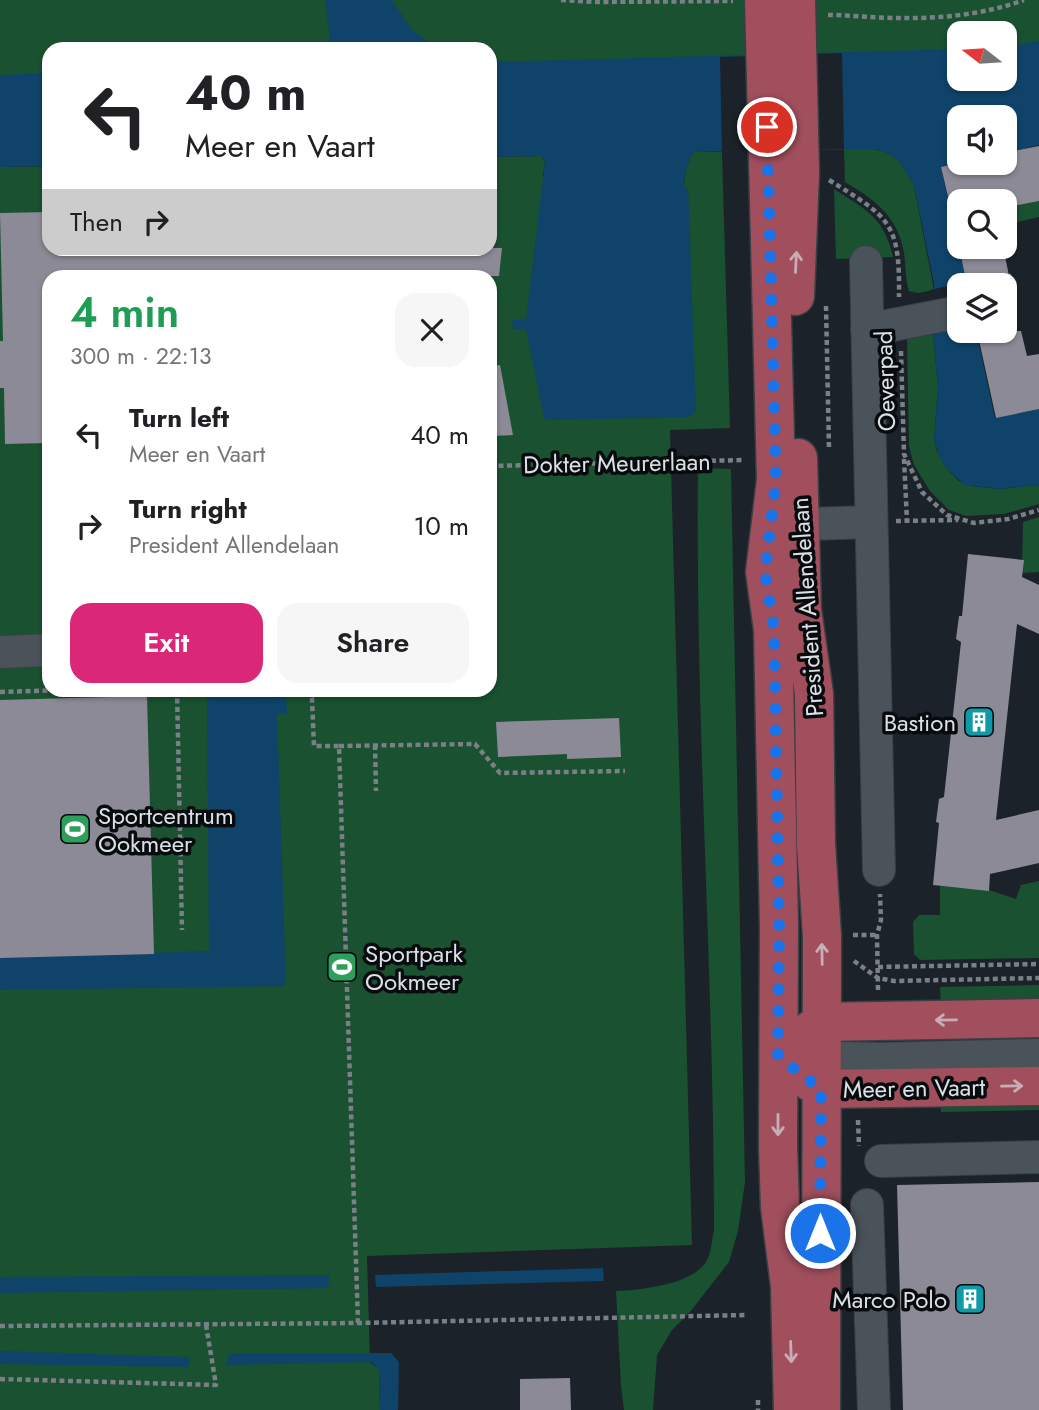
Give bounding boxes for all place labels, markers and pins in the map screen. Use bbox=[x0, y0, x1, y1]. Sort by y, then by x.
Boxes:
pin bbox=[737, 97, 797, 157]
place label: Bastion bbox=[884, 705, 956, 740]
building icon: Bastion bbox=[962, 705, 996, 739]
place label: Sportcentrum Ookmeer bbox=[98, 798, 234, 861]
sports icon: Sportcentrum Ookmeer bbox=[58, 812, 92, 846]
place label: Sportpark Ookmeer bbox=[365, 936, 463, 999]
sports icon: Sportpark Ookmeer bbox=[325, 950, 359, 984]
place label: Marco Polo bbox=[832, 1282, 947, 1317]
building icon: Marco Polo bbox=[953, 1282, 987, 1316]

